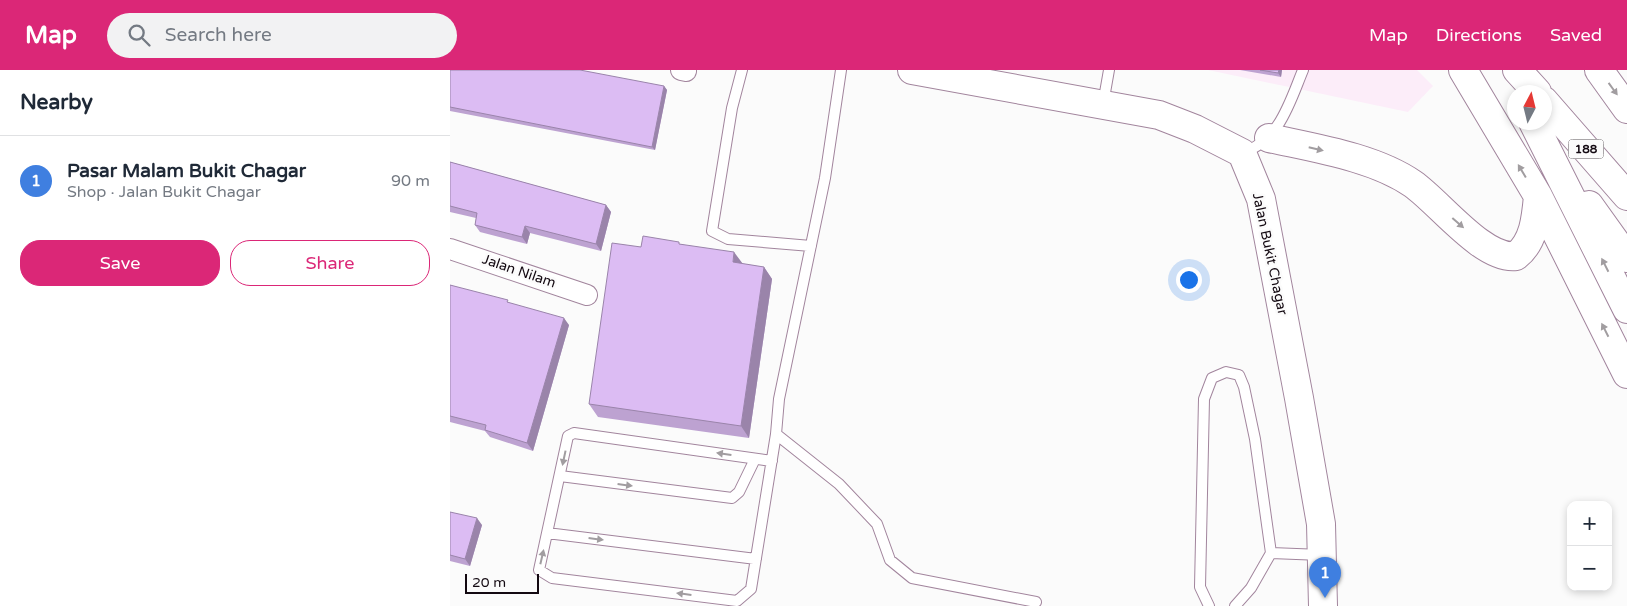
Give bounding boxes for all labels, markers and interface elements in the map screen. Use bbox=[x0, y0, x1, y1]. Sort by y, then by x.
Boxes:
search box bbox=[107, 13, 457, 58]
text: Map bbox=[25, 21, 77, 50]
icon: search bbox=[125, 21, 153, 49]
text: Search here bbox=[165, 24, 272, 46]
text: Map bbox=[1369, 24, 1408, 46]
text: Directions bbox=[1436, 24, 1522, 46]
text: Saved bbox=[1550, 24, 1602, 46]
one-way arrow bbox=[1608, 82, 1618, 96]
north arrow bbox=[1507, 85, 1552, 130]
text: Nearby bbox=[20, 90, 93, 115]
road number: 188 bbox=[1568, 140, 1604, 158]
one-way arrow bbox=[1309, 145, 1324, 153]
text: Pasar Malam Bukit Chagar bbox=[67, 160, 306, 182]
one-way arrow bbox=[1517, 164, 1526, 177]
text: 1 bbox=[31, 171, 41, 191]
text: 90 m bbox=[391, 171, 430, 191]
text: Shop · Jalan Bukit Chagar bbox=[67, 182, 261, 202]
street label: Jalan Bukit Chagar bbox=[1249, 191, 1291, 317]
one-way arrow bbox=[1451, 217, 1464, 228]
button: Save bbox=[20, 240, 220, 286]
button: Share bbox=[230, 240, 430, 286]
street label: Jalan Nilam bbox=[480, 250, 558, 292]
one-way arrow bbox=[1601, 258, 1609, 273]
your location bbox=[1176, 267, 1202, 293]
one-way arrow bbox=[1601, 323, 1609, 337]
one-way arrow bbox=[559, 450, 567, 466]
one-way arrow bbox=[716, 450, 732, 458]
one-way arrow bbox=[618, 481, 634, 489]
map controls bbox=[1567, 501, 1612, 591]
button: + bbox=[1567, 501, 1612, 546]
one-way arrow bbox=[588, 535, 604, 543]
button: − bbox=[1567, 546, 1612, 591]
one-way arrow bbox=[538, 549, 546, 564]
pin: 1 bbox=[1309, 557, 1341, 598]
scale bar bbox=[465, 571, 539, 594]
text: 20 m bbox=[472, 574, 506, 591]
one-way arrow bbox=[676, 590, 692, 598]

